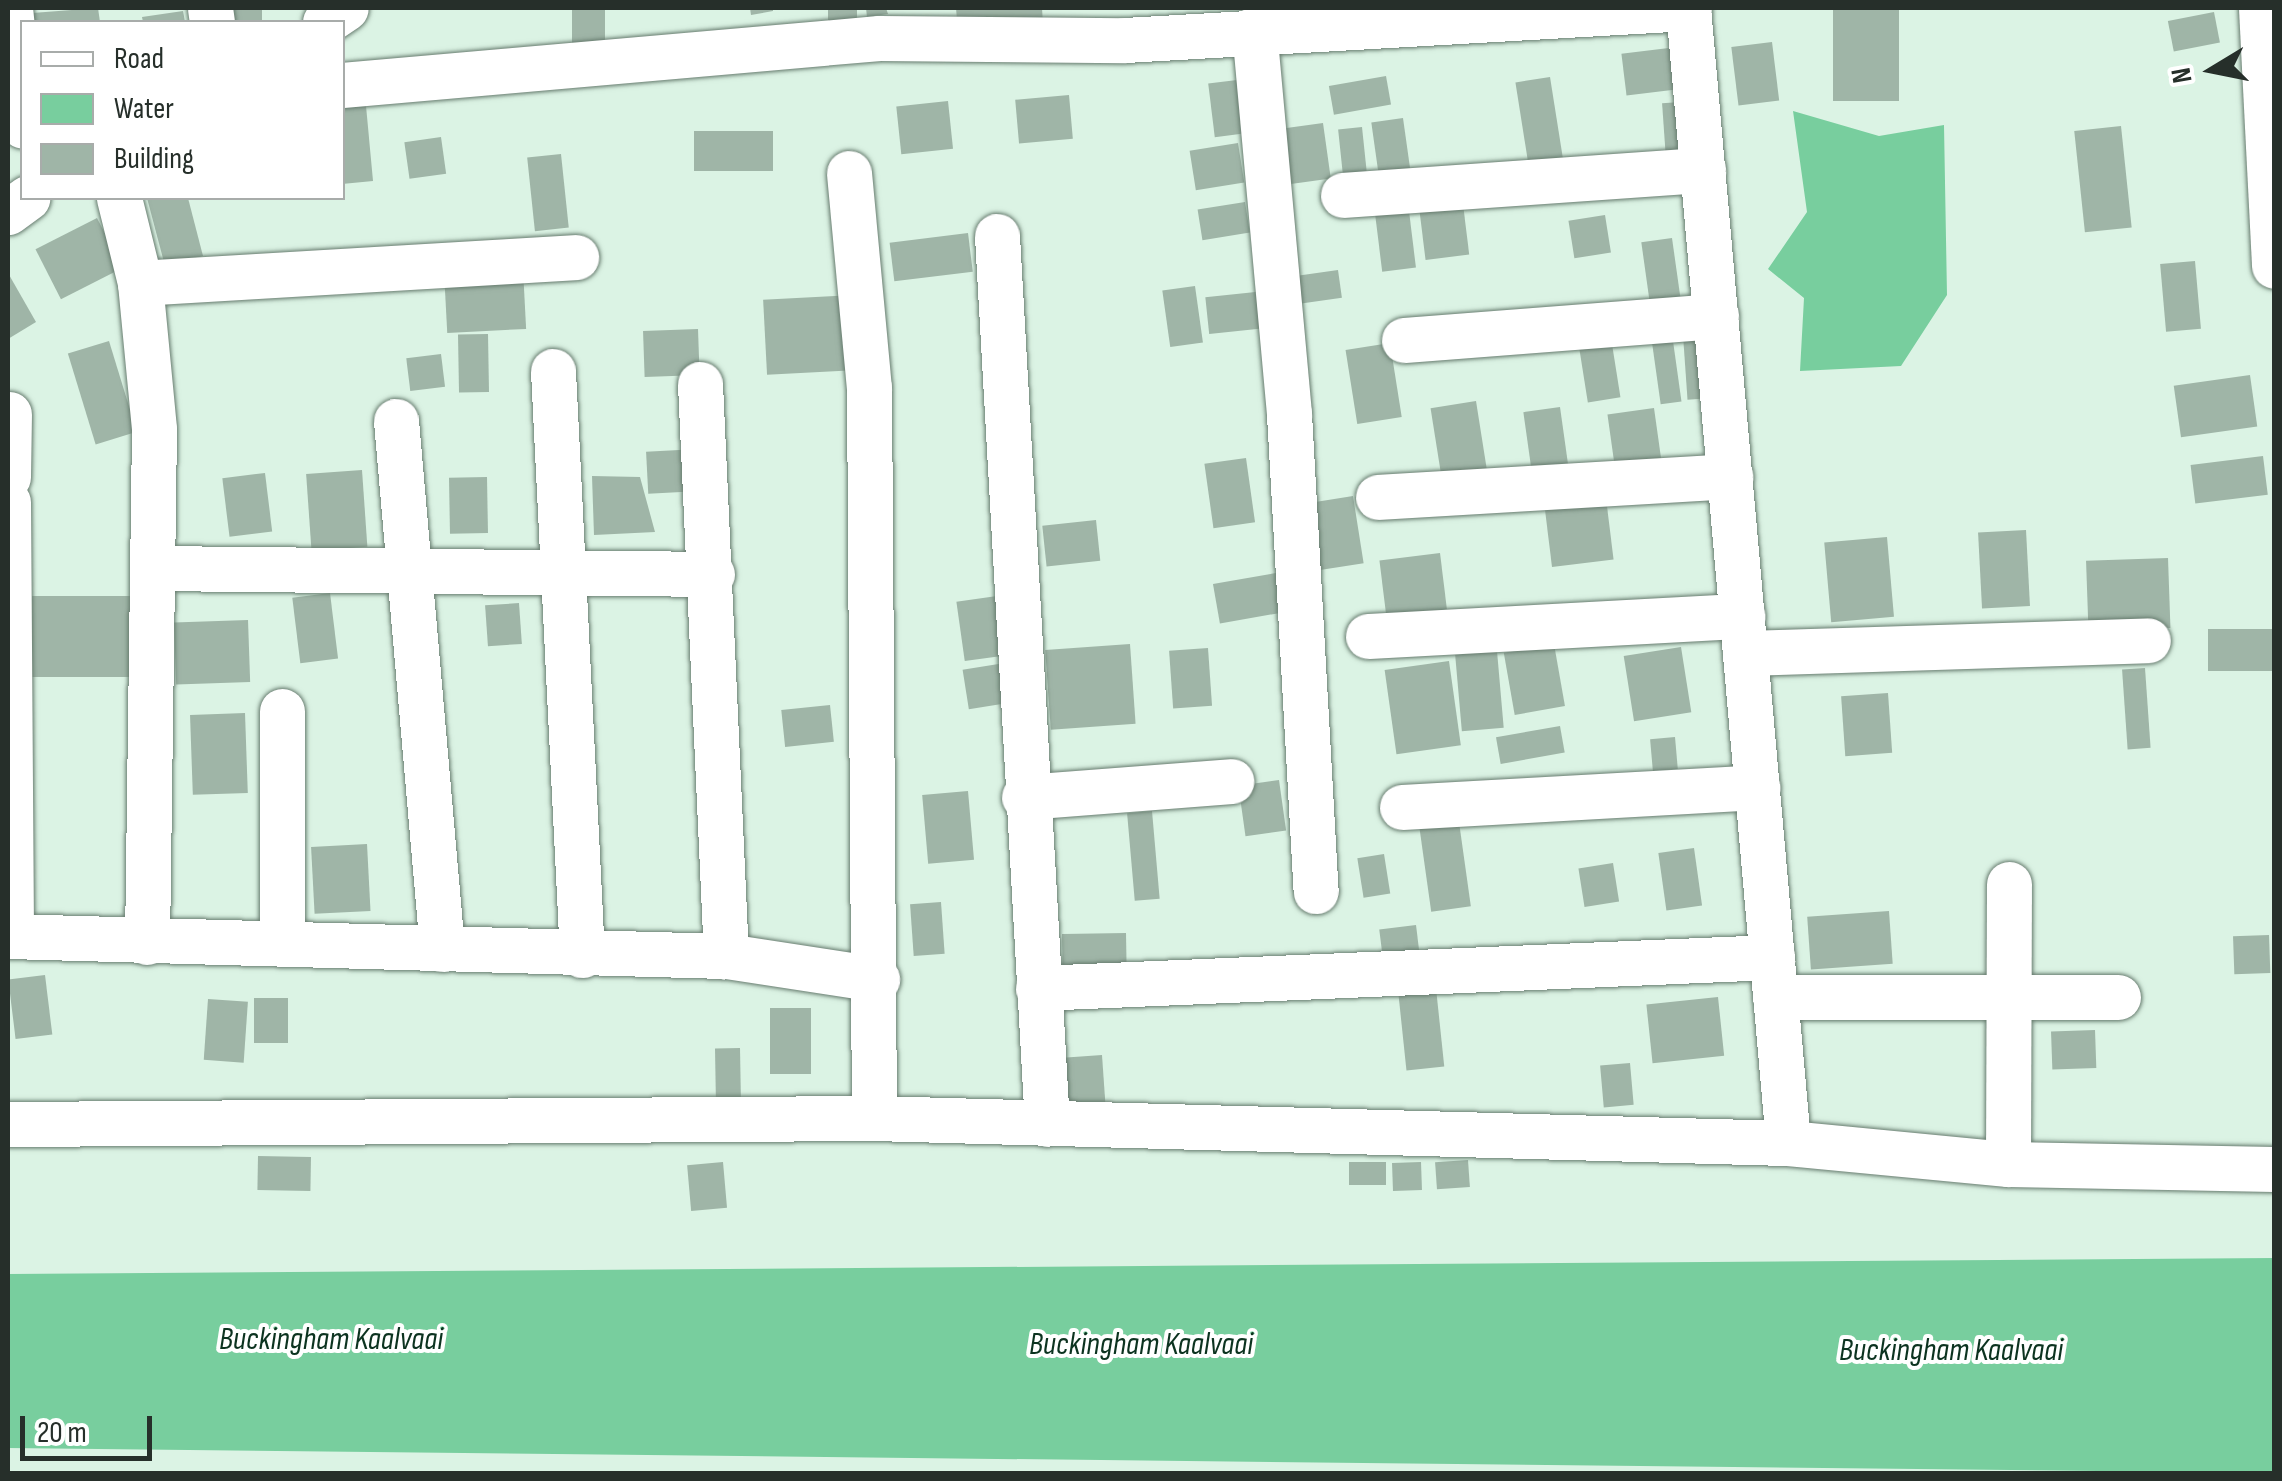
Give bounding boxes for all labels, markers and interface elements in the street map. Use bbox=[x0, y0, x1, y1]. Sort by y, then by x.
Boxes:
legend bbox=[20, 20, 345, 200]
north arrow bbox=[2162, 20, 2262, 120]
text: Road bbox=[114, 41, 164, 77]
text: N bbox=[2164, 65, 2200, 86]
text: Water bbox=[114, 91, 174, 127]
text: Building bbox=[114, 141, 194, 177]
water label: Buckingham Kaalvaai bbox=[219, 1321, 443, 1359]
water label: Buckingham Kaalvaai bbox=[1029, 1326, 1253, 1364]
water label: Buckingham Kaalvaai bbox=[1839, 1332, 2063, 1370]
scale bar bbox=[25, 1396, 158, 1458]
text: 20 m bbox=[37, 1415, 87, 1451]

